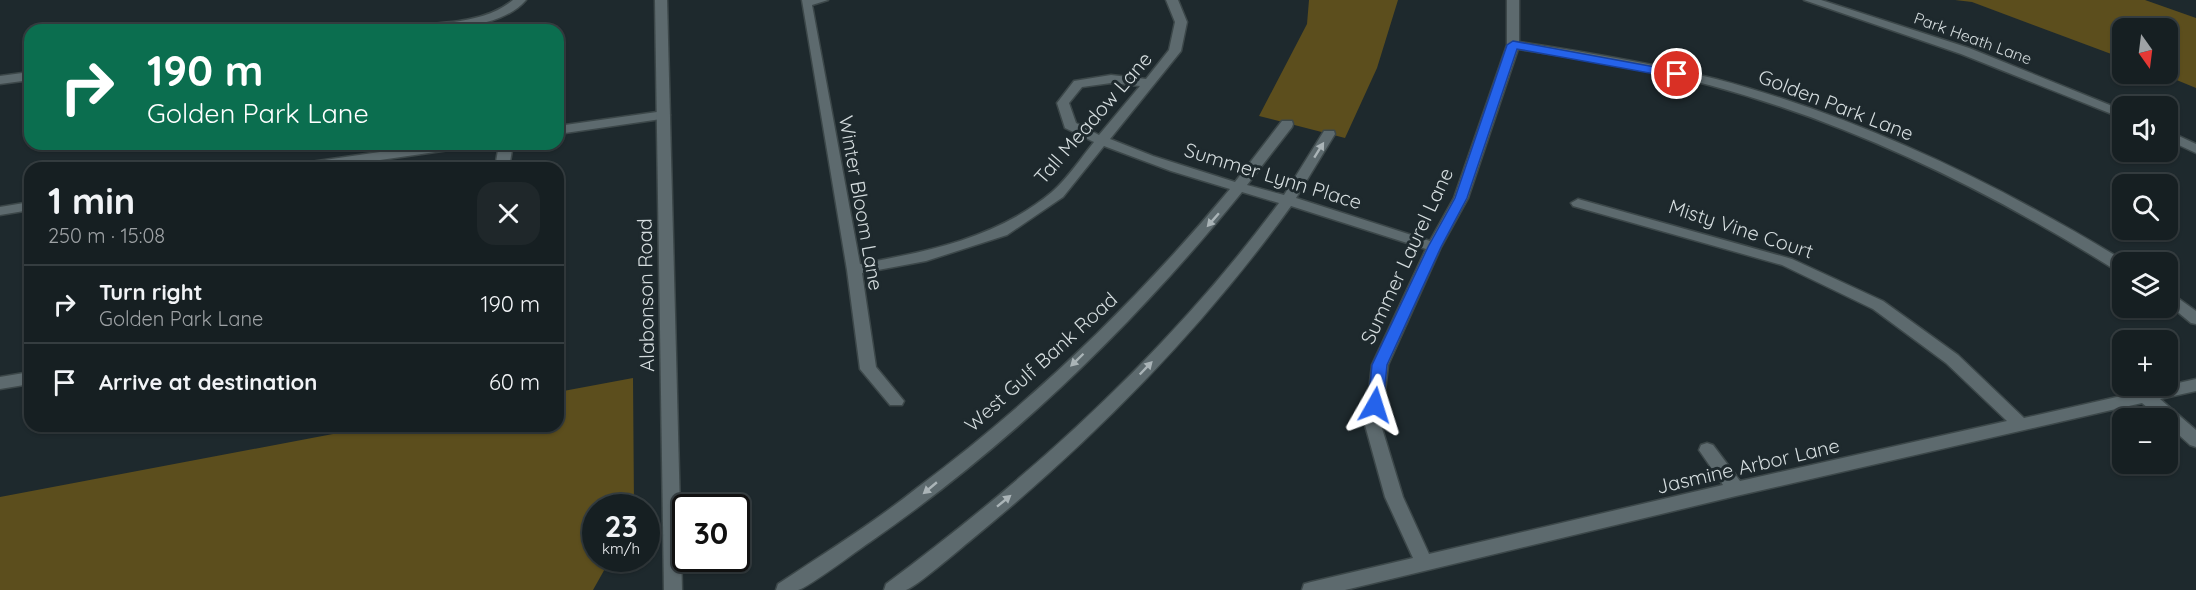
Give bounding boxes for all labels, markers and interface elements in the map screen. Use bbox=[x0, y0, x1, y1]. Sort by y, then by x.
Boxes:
street label: Park Heath Lane bbox=[1911, 7, 2035, 69]
north arrow bbox=[2112, 18, 2178, 84]
map controls bbox=[2112, 18, 2178, 474]
text: 190 m bbox=[147, 44, 263, 97]
street label: Tall Meadow Lane bbox=[1028, 46, 1157, 189]
icon: right bbox=[48, 48, 126, 126]
pin bbox=[1651, 48, 1702, 99]
icon: arrive bbox=[1660, 57, 1693, 90]
street label: Golden Park Lane bbox=[1755, 63, 1917, 146]
text: Golden Park Lane bbox=[147, 96, 369, 130]
button: sound bbox=[2112, 96, 2178, 162]
street label: Winter Bloom Lane bbox=[834, 114, 889, 292]
street label: Summer Lynn Place bbox=[1182, 137, 1365, 214]
one-way arrow bbox=[1314, 142, 1325, 158]
street label: Summer Laurel Lane bbox=[1355, 164, 1458, 348]
button: search bbox=[2112, 174, 2178, 240]
text: 1 min bbox=[48, 178, 135, 223]
button: close bbox=[477, 182, 540, 245]
street label: Misty Vine Court bbox=[1666, 193, 1817, 264]
one-way arrow bbox=[1207, 212, 1220, 227]
street label: Alabonson Road bbox=[632, 218, 659, 372]
text: 250 m · 15:08 bbox=[48, 223, 165, 248]
button: layers bbox=[2112, 252, 2178, 318]
text: Turn right bbox=[99, 278, 203, 306]
street label: West Gulf Bank Road bbox=[959, 286, 1122, 437]
icon: right bbox=[48, 288, 81, 321]
text: 190 m bbox=[480, 290, 540, 318]
text: Golden Park Lane bbox=[99, 306, 263, 331]
button: + bbox=[2112, 330, 2178, 396]
one-way arrow bbox=[1071, 353, 1085, 367]
one-way arrow bbox=[1139, 361, 1153, 375]
icon: arrive bbox=[48, 366, 81, 399]
text: Arrive at destination bbox=[99, 368, 317, 396]
text: 60 m bbox=[489, 368, 540, 396]
position arrow bbox=[1343, 373, 1407, 437]
button: − bbox=[2112, 408, 2178, 474]
street label: Jasmine Arbor Lane bbox=[1654, 432, 1842, 499]
one-way arrow bbox=[923, 481, 938, 494]
speed limit sign: 30 bbox=[672, 494, 750, 572]
one-way arrow bbox=[996, 495, 1012, 508]
text: 23 bbox=[604, 507, 638, 545]
text: km/h bbox=[602, 539, 640, 558]

